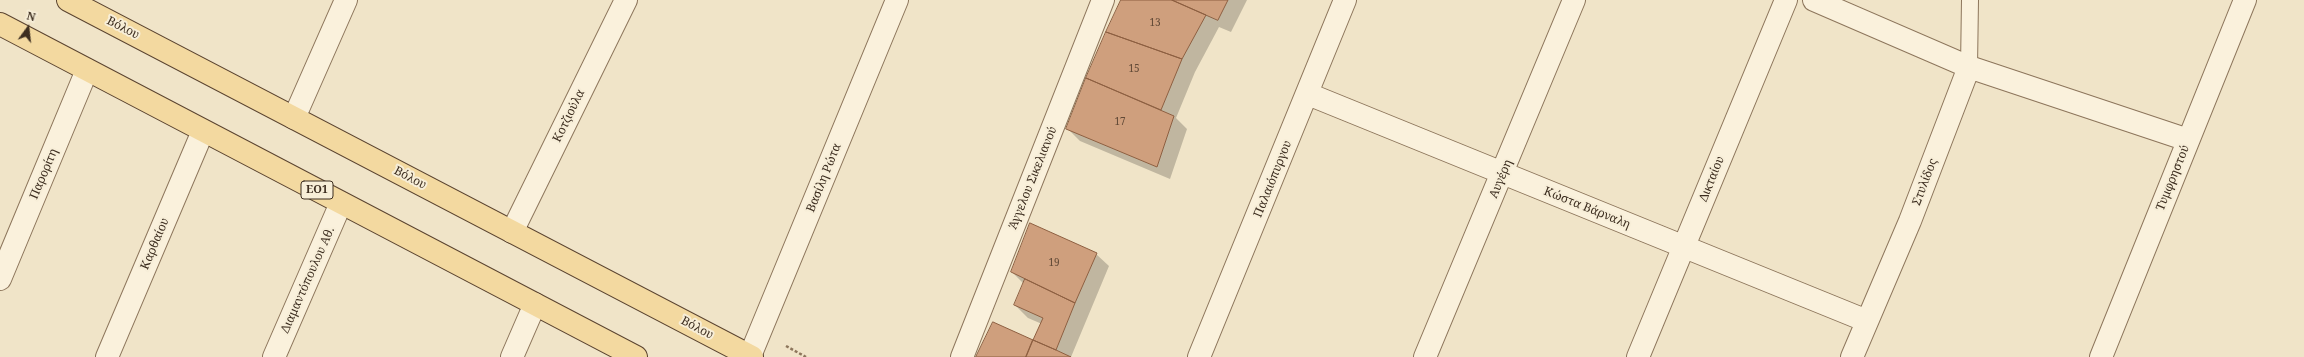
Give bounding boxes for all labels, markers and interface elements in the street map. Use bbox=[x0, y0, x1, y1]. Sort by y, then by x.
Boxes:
north arrow bbox=[8, 8, 48, 48]
text: N bbox=[25, 8, 37, 24]
street label: Βόλου bbox=[104, 14, 142, 42]
house number: 13 bbox=[1149, 17, 1161, 29]
house number: 15 bbox=[1128, 63, 1140, 75]
street label: Κοτζιούλα bbox=[550, 87, 588, 145]
house number: 17 bbox=[1114, 116, 1126, 128]
street label: Άγγελου Σικελιανού bbox=[1006, 125, 1060, 231]
street label: Παλαιόπυργου bbox=[1251, 138, 1295, 220]
street label: Βασίλη Ρώτα bbox=[804, 141, 844, 215]
street label: Τυμφρηστού bbox=[2153, 143, 2193, 213]
street label: Παρορίτη bbox=[27, 146, 61, 202]
street label: Δικταίου bbox=[1696, 154, 1728, 204]
street label: Στυλίδος bbox=[1909, 156, 1941, 208]
street label: Αυγέρη bbox=[1486, 158, 1516, 200]
street label: Βόλου bbox=[391, 164, 429, 192]
road number: ΕΟ1 bbox=[301, 181, 333, 199]
street label: Κώστα Βάρναλη bbox=[1542, 184, 1632, 232]
street label: Καρθαίου bbox=[138, 216, 172, 272]
street label: Διαμαντόπουλου Αθ. bbox=[278, 225, 338, 335]
house number: 19 bbox=[1048, 257, 1060, 269]
street label: Βόλου bbox=[678, 314, 716, 342]

